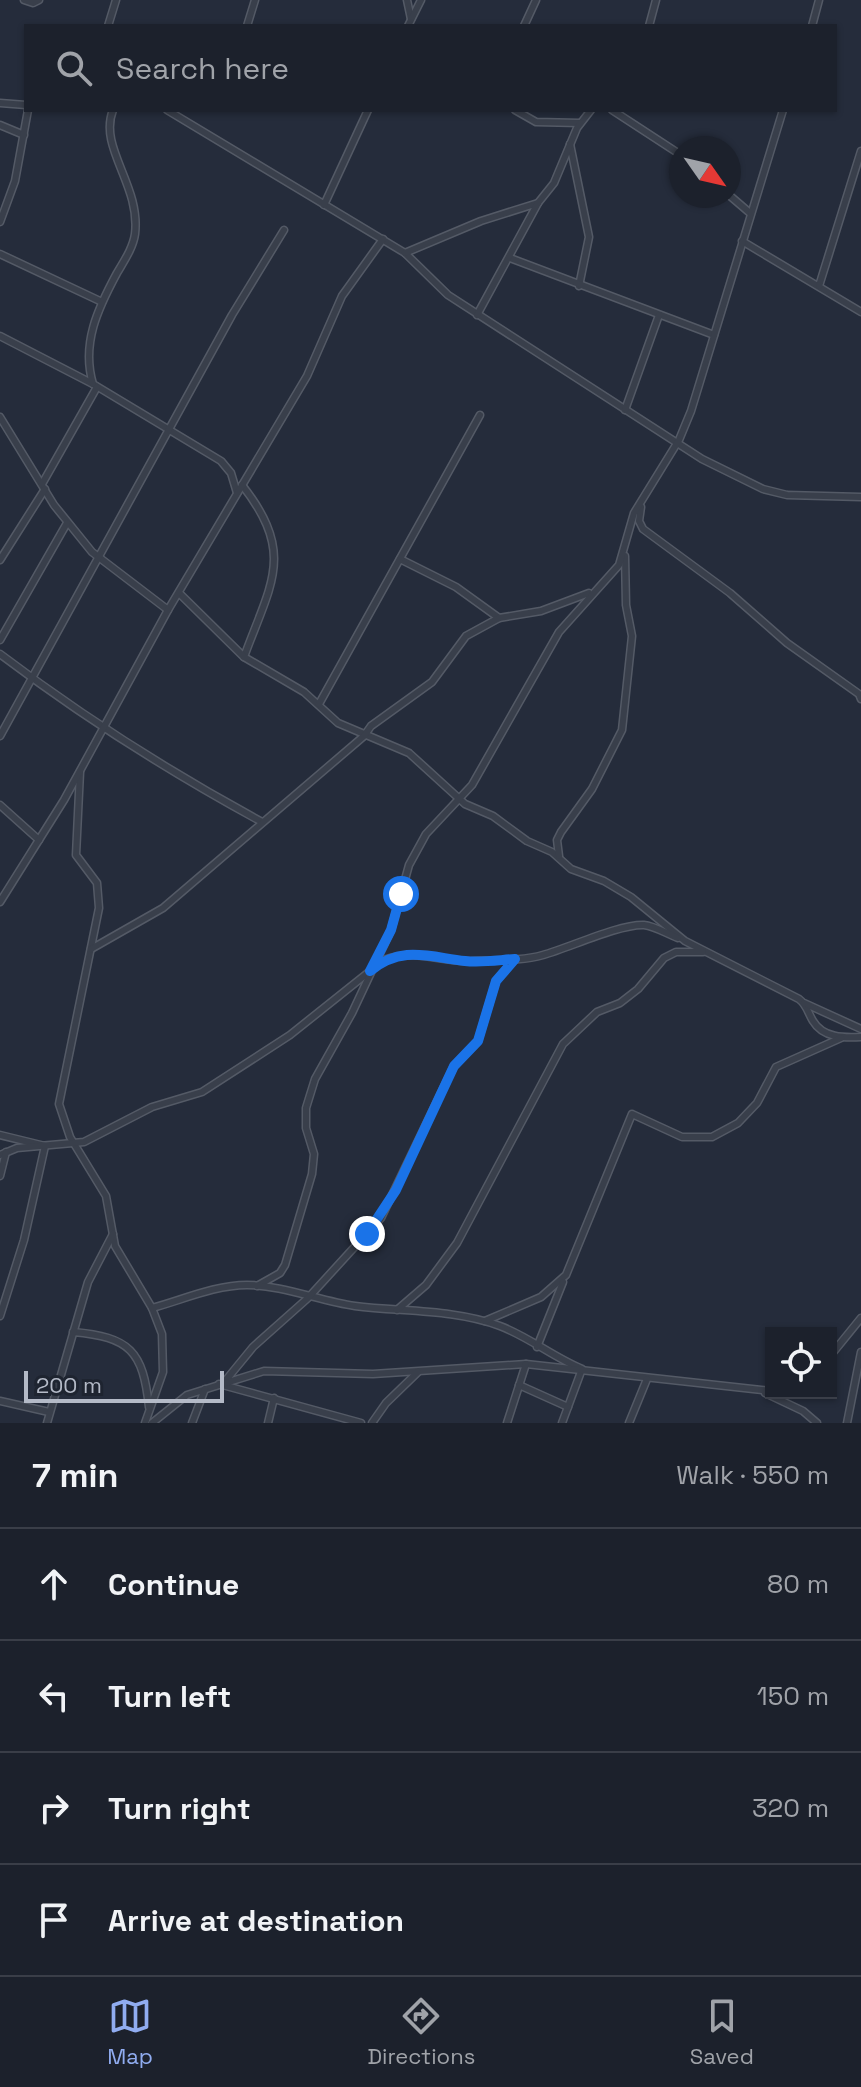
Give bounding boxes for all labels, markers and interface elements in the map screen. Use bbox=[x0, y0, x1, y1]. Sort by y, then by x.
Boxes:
search box bbox=[24, 24, 837, 112]
icon: search bbox=[52, 46, 96, 90]
text: Search here bbox=[116, 49, 289, 88]
north arrow bbox=[669, 136, 741, 208]
route start bbox=[383, 876, 419, 912]
route end bbox=[349, 1216, 385, 1252]
map controls bbox=[765, 1327, 837, 1399]
button: locate bbox=[765, 1327, 837, 1399]
scale bar bbox=[24, 1367, 224, 1403]
text: 200 m bbox=[36, 1371, 102, 1399]
text: 7 min bbox=[32, 1454, 119, 1497]
text: Walk · 550 m bbox=[676, 1458, 829, 1492]
icon: ahead bbox=[32, 1562, 76, 1606]
text: Continue bbox=[108, 1565, 239, 1604]
text: 80 m bbox=[767, 1567, 829, 1601]
icon: left bbox=[32, 1674, 76, 1718]
text: Turn left bbox=[108, 1677, 231, 1716]
text: 150 m bbox=[757, 1679, 829, 1713]
icon: right bbox=[32, 1786, 76, 1830]
text: Turn right bbox=[108, 1789, 251, 1828]
text: 320 m bbox=[752, 1791, 829, 1825]
icon: arrive bbox=[32, 1898, 76, 1942]
text: Arrive at destination bbox=[108, 1901, 404, 1940]
tab: Map bbox=[107, 1994, 153, 2070]
tab: Directions bbox=[367, 1994, 475, 2070]
tab: Saved bbox=[690, 1994, 754, 2070]

